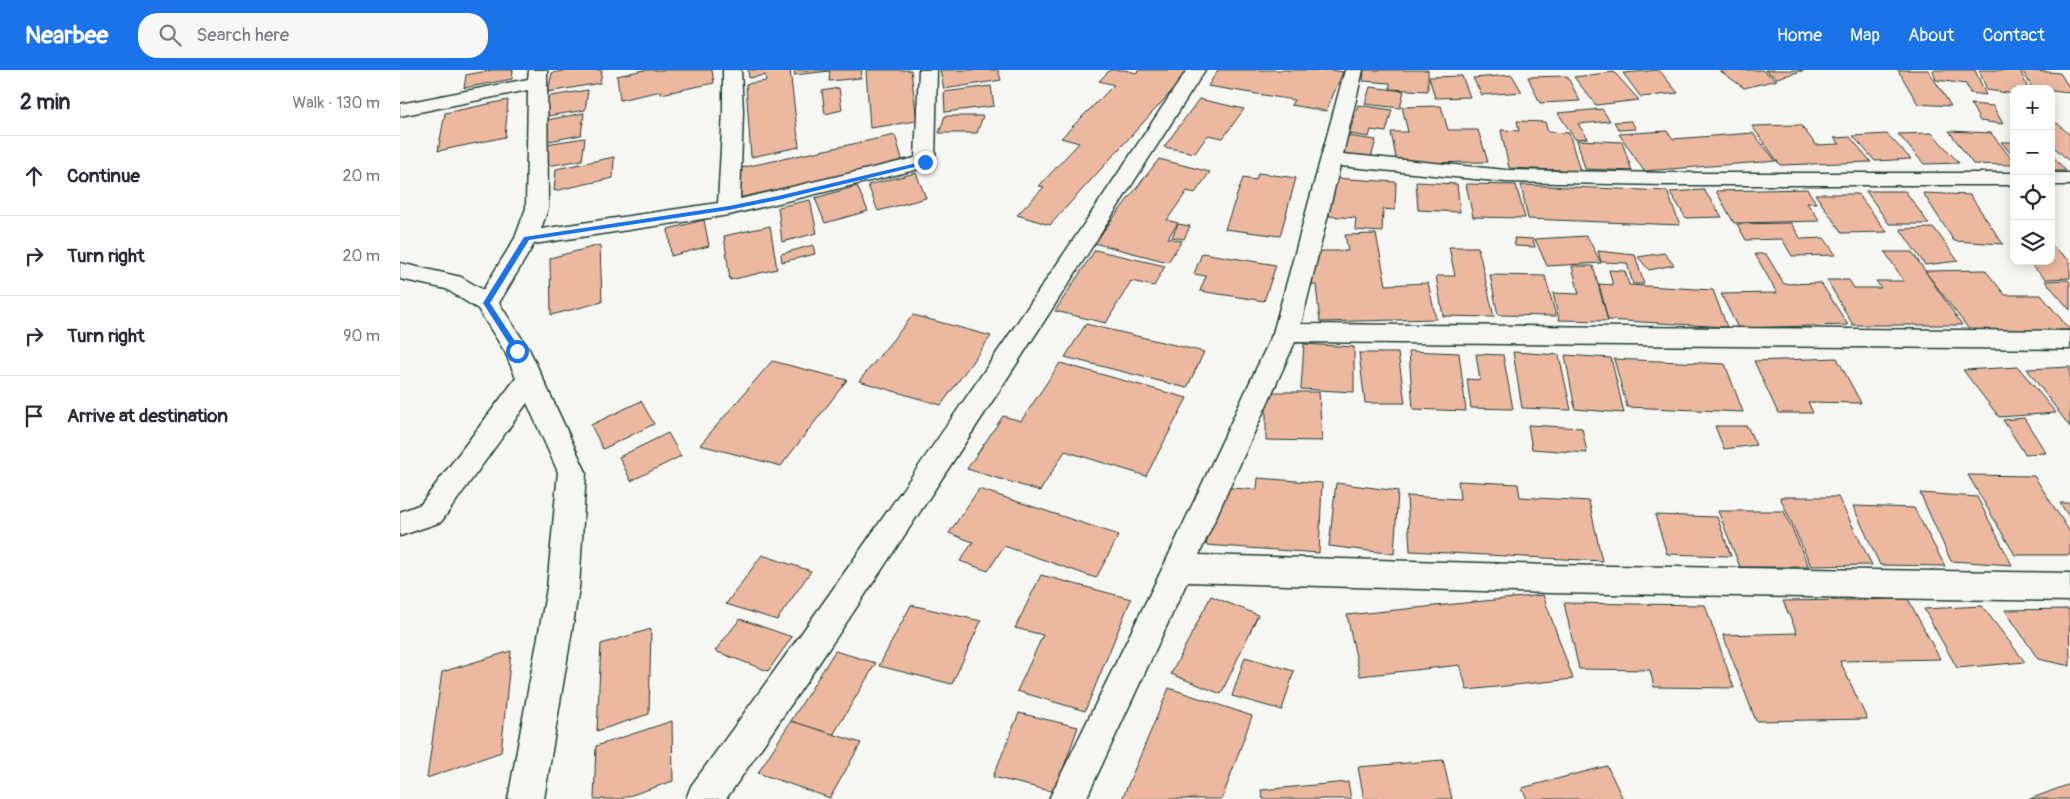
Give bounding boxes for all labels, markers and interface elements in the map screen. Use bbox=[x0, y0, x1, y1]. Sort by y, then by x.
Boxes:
search box bbox=[138, 13, 488, 58]
text: Nearbee bbox=[25, 21, 108, 50]
icon: search bbox=[156, 21, 184, 49]
text: Search here bbox=[196, 23, 289, 47]
text: Home bbox=[1777, 24, 1822, 47]
text: Map bbox=[1850, 24, 1880, 47]
text: About bbox=[1908, 24, 1954, 47]
text: Contact bbox=[1982, 24, 2045, 47]
map controls bbox=[2010, 85, 2055, 265]
button: + bbox=[2010, 85, 2055, 130]
text: 2 min bbox=[20, 89, 70, 116]
text: Walk · 130 m bbox=[293, 93, 380, 113]
button: − bbox=[2010, 130, 2055, 175]
route end bbox=[914, 151, 937, 174]
icon: ahead bbox=[20, 162, 48, 190]
text: Continue bbox=[67, 164, 140, 188]
text: 20 m bbox=[342, 166, 380, 186]
button: locate bbox=[2010, 175, 2055, 220]
button: layers bbox=[2010, 220, 2055, 265]
icon: right bbox=[20, 242, 48, 270]
text: Turn right bbox=[67, 244, 145, 268]
text: 20 m bbox=[342, 246, 380, 266]
icon: right bbox=[20, 322, 48, 350]
text: Turn right bbox=[67, 324, 145, 348]
text: 90 m bbox=[343, 326, 380, 346]
route start bbox=[506, 340, 529, 363]
icon: arrive bbox=[20, 402, 48, 430]
text: Arrive at destination bbox=[67, 404, 228, 428]

